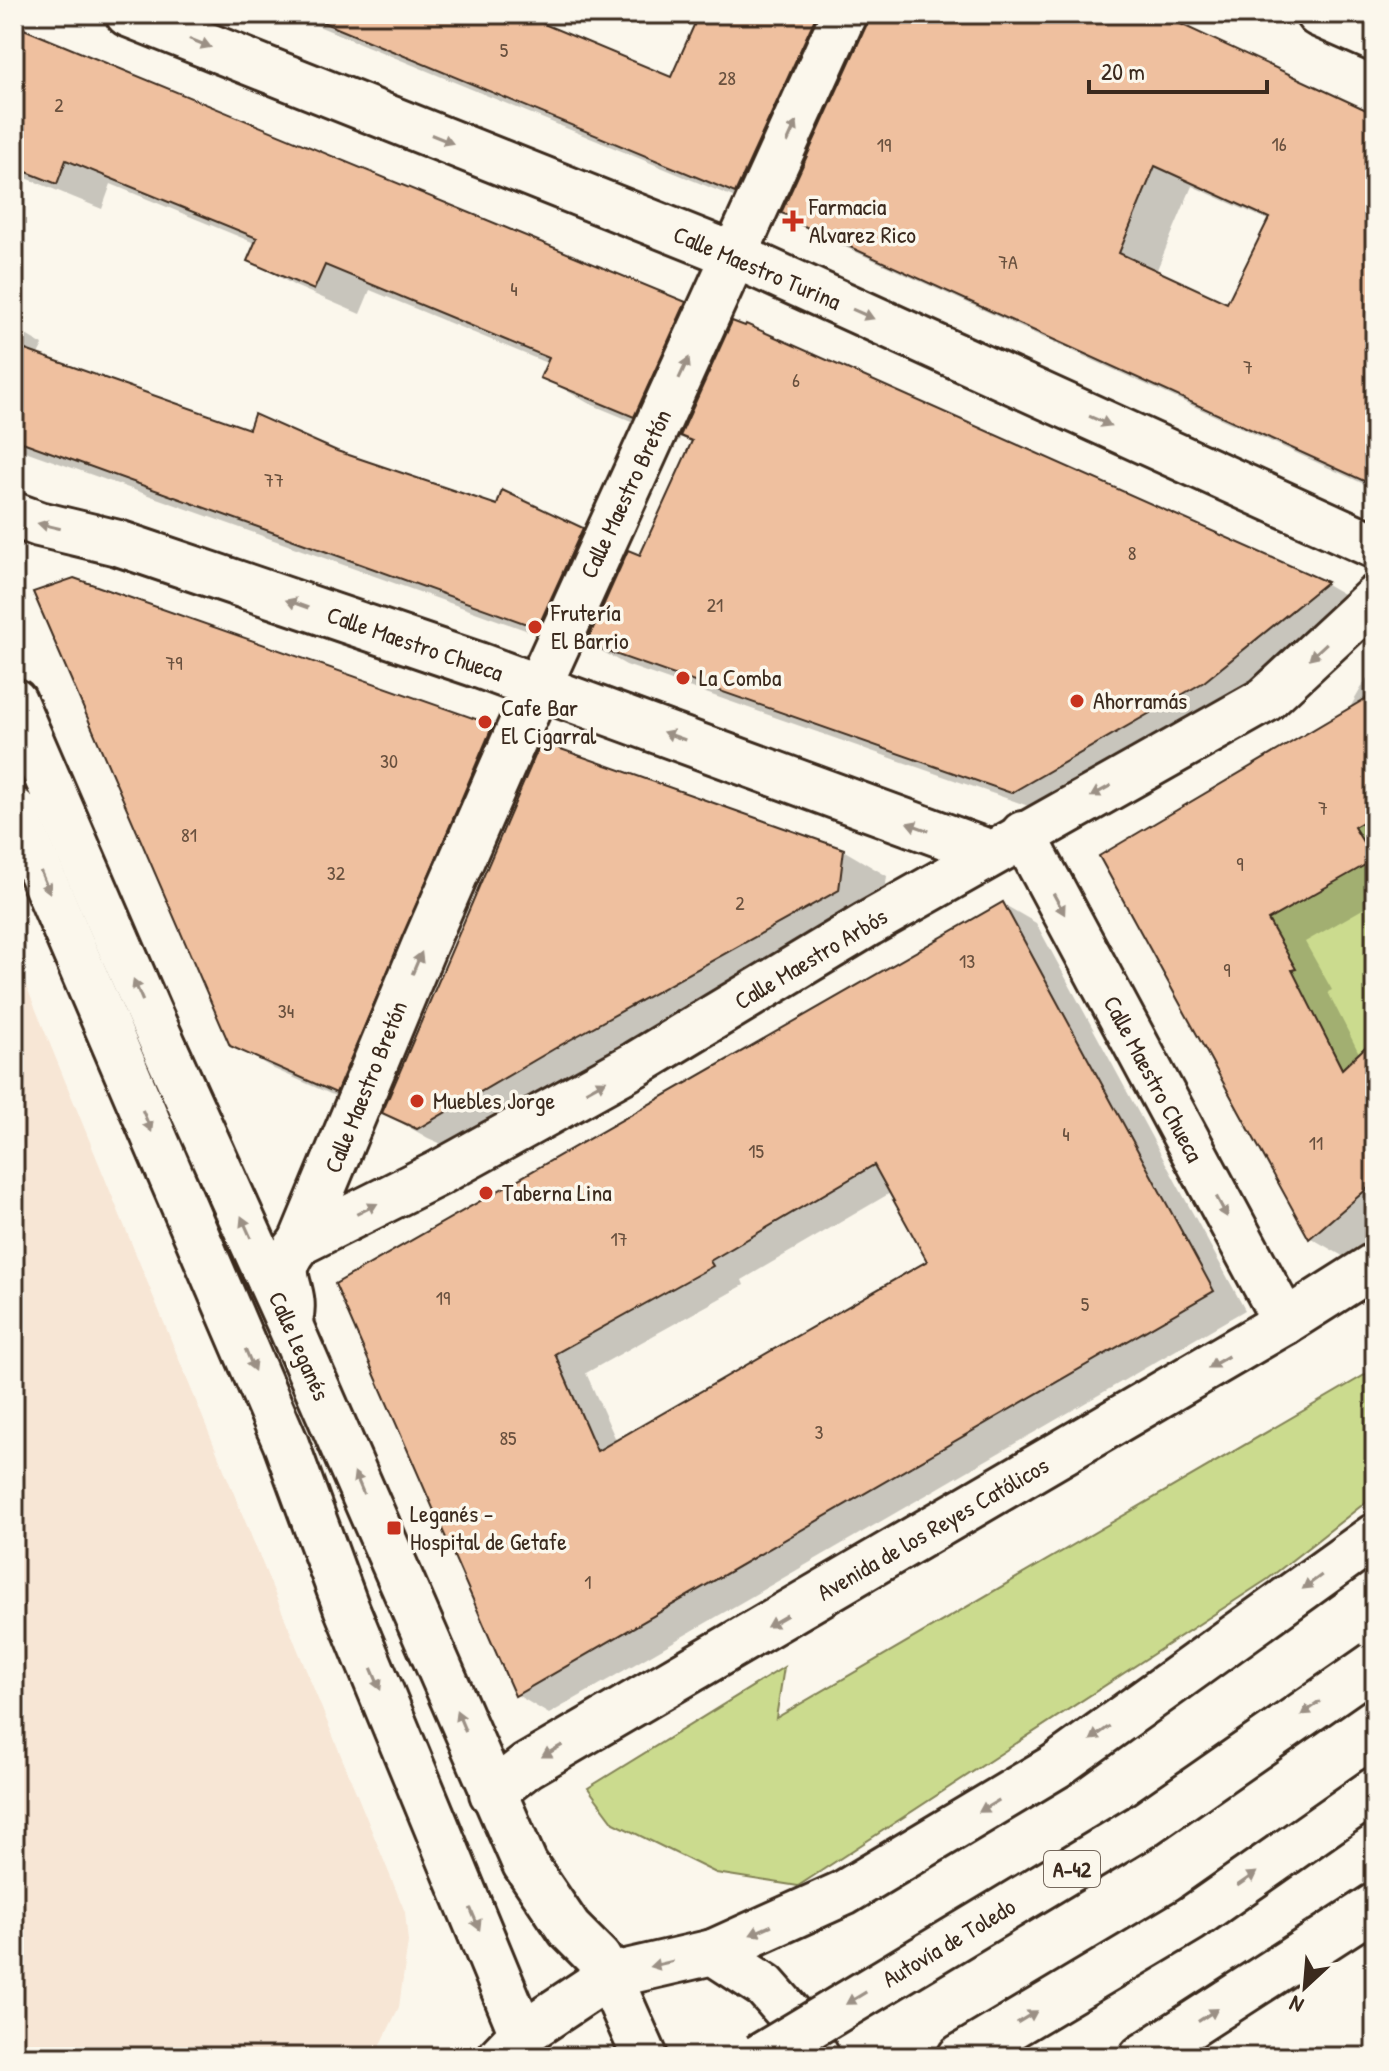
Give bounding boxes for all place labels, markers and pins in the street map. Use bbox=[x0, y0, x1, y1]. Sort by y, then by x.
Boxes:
place label: Farmacia Alvarez Rico bbox=[808, 190, 916, 250]
marker: Farmacia Alvarez Rico bbox=[784, 212, 802, 230]
place label: Frutería El Barrio bbox=[550, 596, 629, 656]
marker: Frutería El Barrio bbox=[526, 618, 544, 636]
place label: La Comba bbox=[699, 661, 781, 693]
marker: La Comba bbox=[674, 669, 692, 687]
place label: Ahorramás bbox=[1093, 684, 1187, 716]
place label: Cafe Bar El Cigarral bbox=[501, 691, 597, 751]
marker: Ahorramás bbox=[1068, 692, 1086, 710]
marker: Cafe Bar El Cigarral bbox=[476, 713, 494, 731]
place label: Muebles Jorge bbox=[433, 1084, 555, 1116]
marker: Muebles Jorge bbox=[408, 1092, 426, 1110]
place label: Taberna Lina bbox=[502, 1176, 612, 1208]
marker: Taberna Lina bbox=[477, 1184, 495, 1202]
place label: Leganés - Hospital de Getafe bbox=[410, 1497, 567, 1557]
marker: Leganés - Hospital de Getafe bbox=[385, 1519, 403, 1537]

